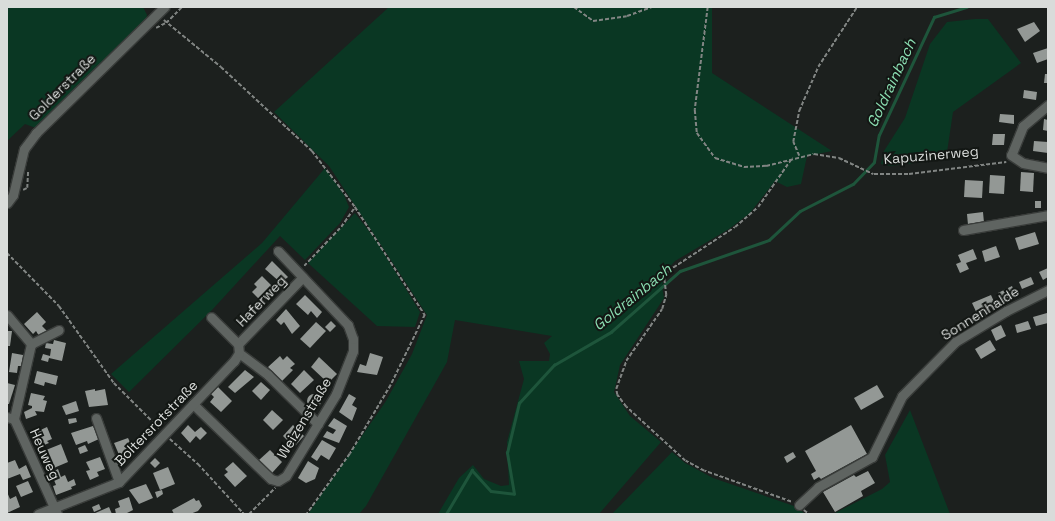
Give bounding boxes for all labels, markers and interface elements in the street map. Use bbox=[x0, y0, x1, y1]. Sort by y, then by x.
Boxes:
water label: Goldrainbach bbox=[863, 36, 919, 130]
street label: Golderstraße bbox=[25, 50, 99, 124]
street label: Kapuzinerweg bbox=[883, 142, 979, 168]
water label: Goldrainbach bbox=[589, 260, 675, 334]
street label: Haferweg bbox=[233, 272, 289, 330]
street label: Sonnenhalde bbox=[938, 282, 1022, 344]
street label: Weizenstraße bbox=[273, 374, 335, 462]
street label: Boltersrotstraße bbox=[111, 377, 201, 469]
street label: Heuweg bbox=[26, 426, 64, 482]

